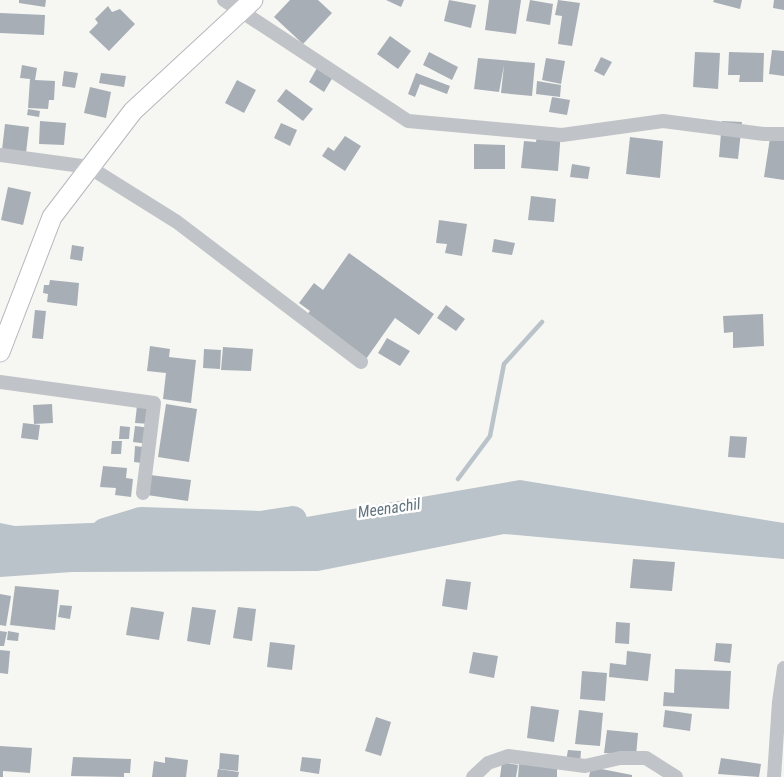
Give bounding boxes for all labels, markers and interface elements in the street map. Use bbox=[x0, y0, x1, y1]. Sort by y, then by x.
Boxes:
water label: Meenachil bbox=[356, 494, 422, 522]

